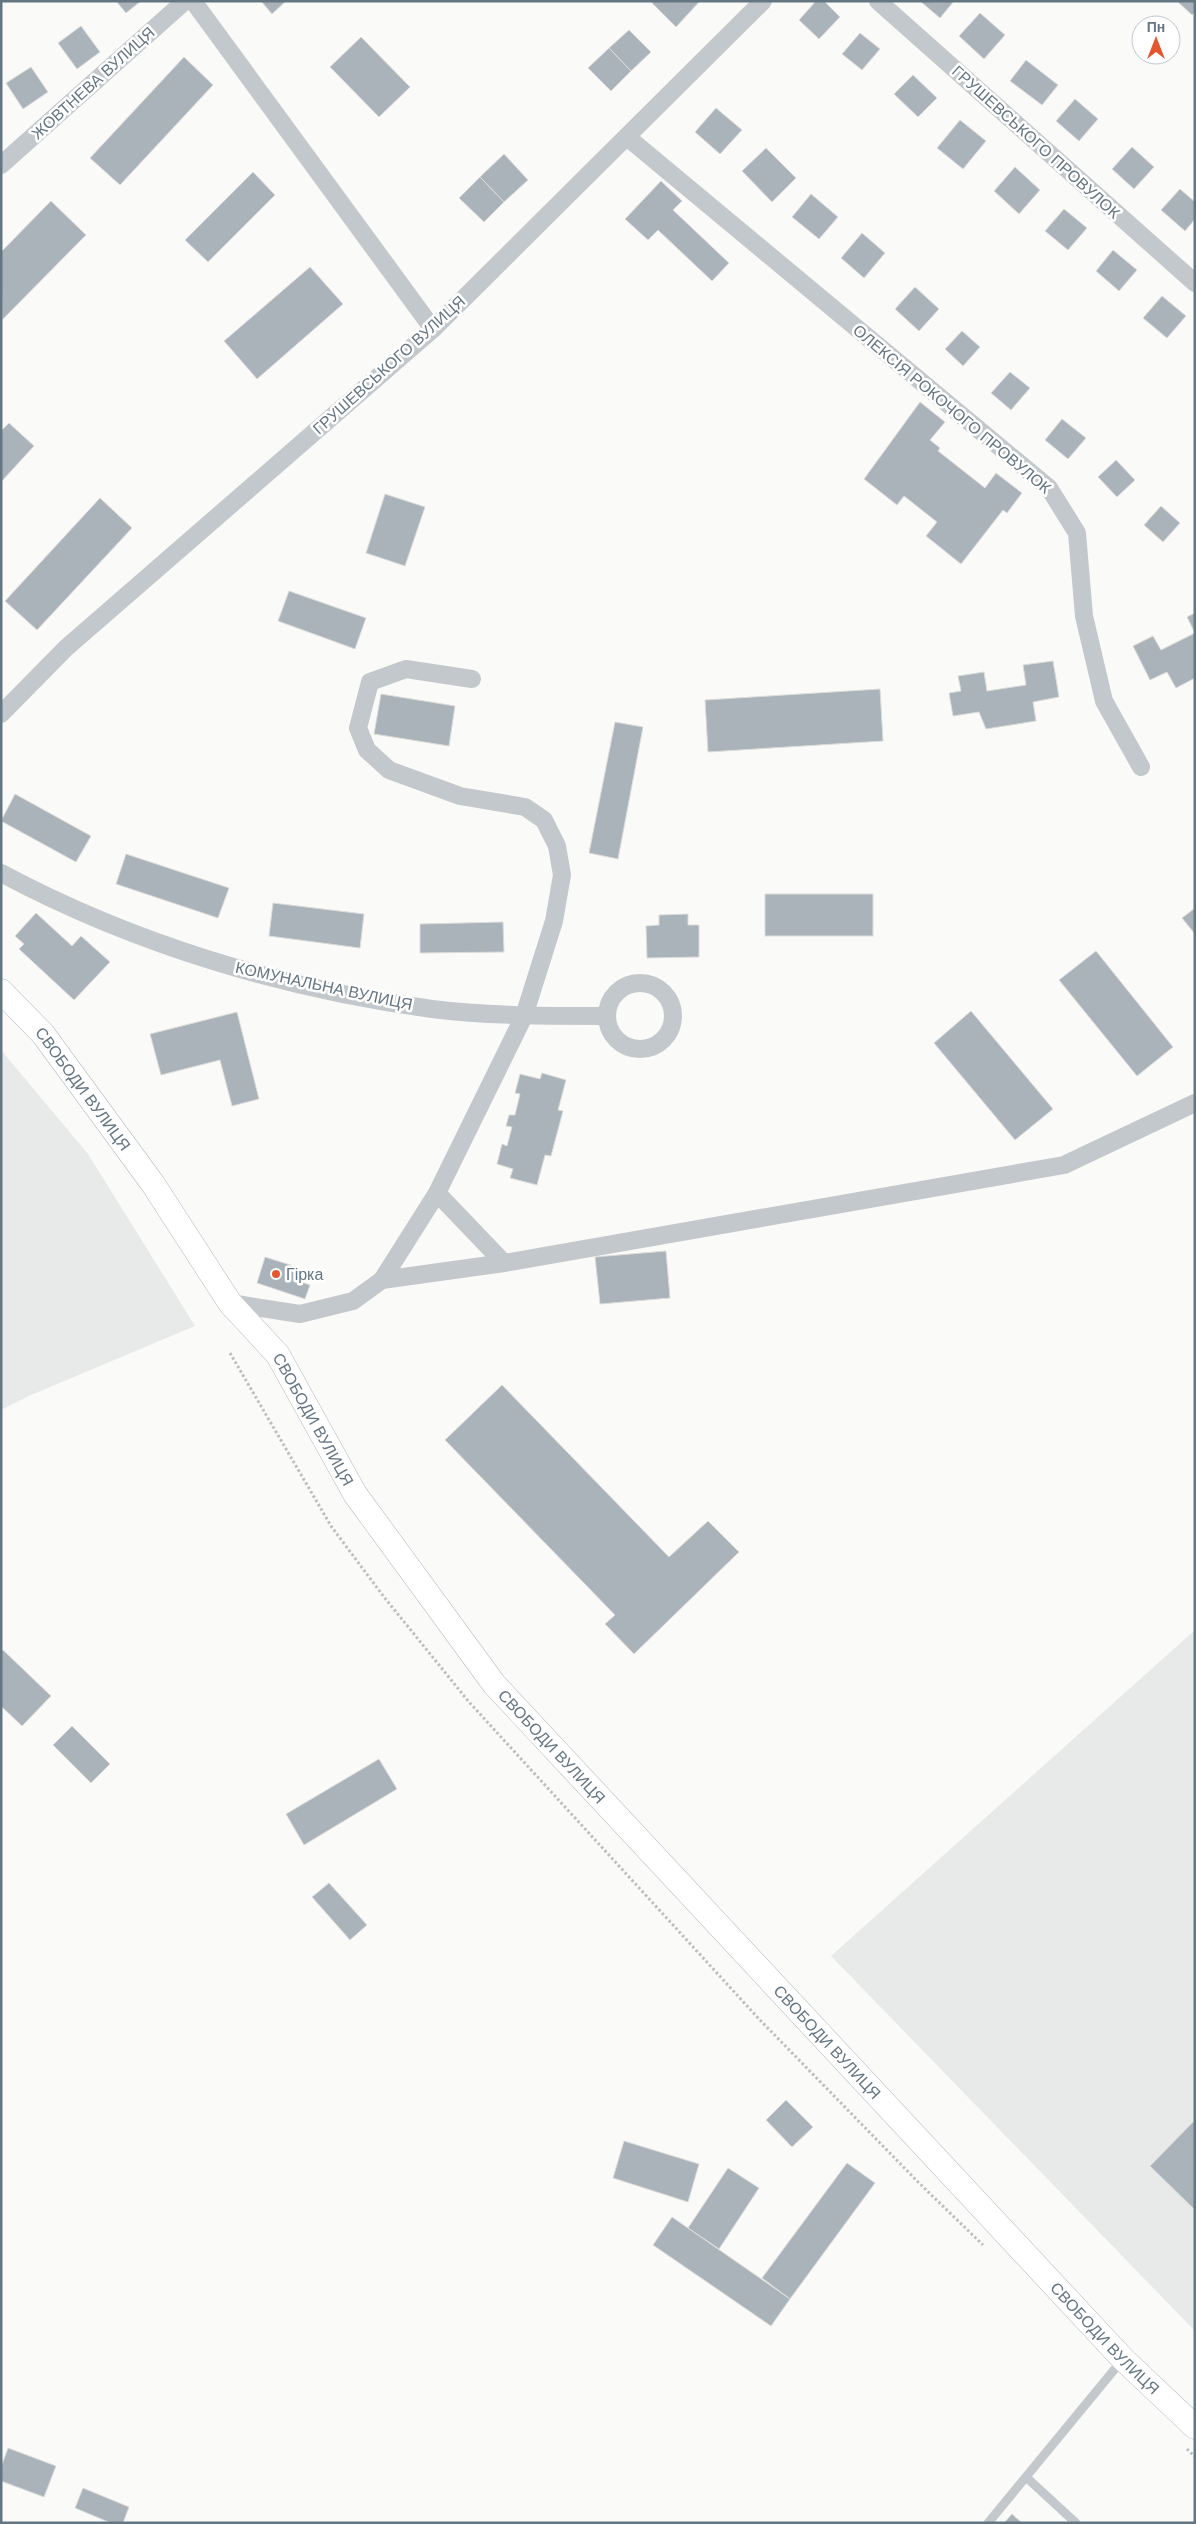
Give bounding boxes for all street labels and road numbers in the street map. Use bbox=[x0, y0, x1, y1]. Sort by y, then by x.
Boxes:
street label: ЖОВТНЕВА ВУЛИЦЯ bbox=[28, 24, 158, 142]
street label: ГРУШЕВСЬКОГО ПРОВУЛОК bbox=[949, 62, 1124, 222]
street label: ГРУШЕВСЬКОГО ВУЛИЦЯ bbox=[310, 292, 468, 438]
street label: ОЛЕКСІЯ РОКОЧОГО ПРОВУЛОК bbox=[850, 321, 1055, 497]
street label: КОМУНАЛЬНА ВУЛИЦЯ bbox=[234, 959, 414, 1013]
street label: СВОБОДИ ВУЛИЦЯ bbox=[32, 1023, 134, 1154]
street label: СВОБОДИ ВУЛИЦЯ bbox=[270, 1350, 357, 1488]
street label: СВОБОДИ ВУЛИЦЯ bbox=[495, 1686, 609, 1806]
street label: СВОБОДИ ВУЛИЦЯ bbox=[771, 1982, 884, 2102]
street label: СВОБОДИ ВУЛИЦЯ bbox=[1047, 2279, 1163, 2397]

